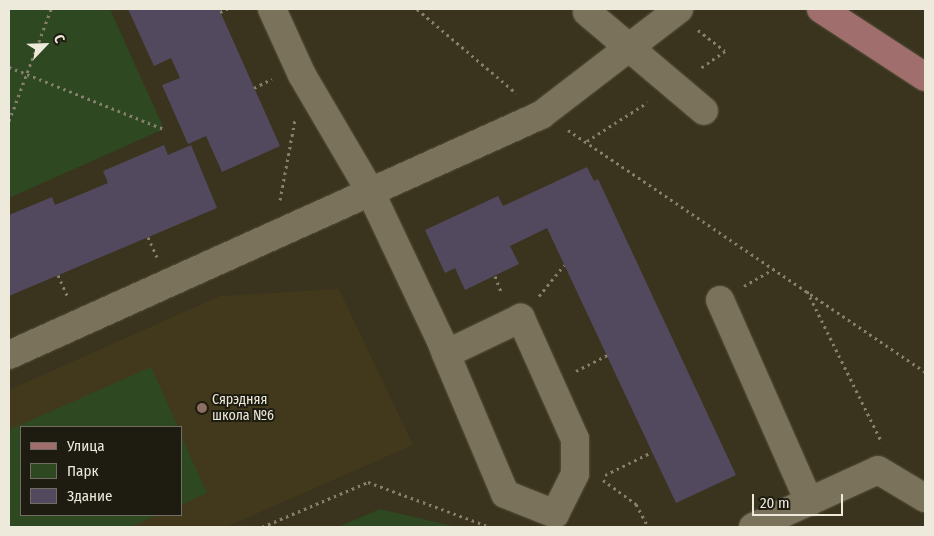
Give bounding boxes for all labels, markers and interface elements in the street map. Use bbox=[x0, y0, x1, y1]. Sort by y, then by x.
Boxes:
north arrow bbox=[20, 20, 70, 70]
text: С bbox=[50, 32, 68, 46]
place label: Сярэдняя школа №6 bbox=[212, 392, 274, 424]
marker: Сярэдняя школа №6 bbox=[196, 402, 208, 414]
legend bbox=[20, 426, 182, 516]
text: Улица bbox=[67, 437, 105, 455]
text: Парк bbox=[67, 462, 98, 480]
scale bar bbox=[754, 484, 845, 516]
text: Здание bbox=[67, 487, 113, 505]
text: 20 m bbox=[760, 494, 790, 512]

